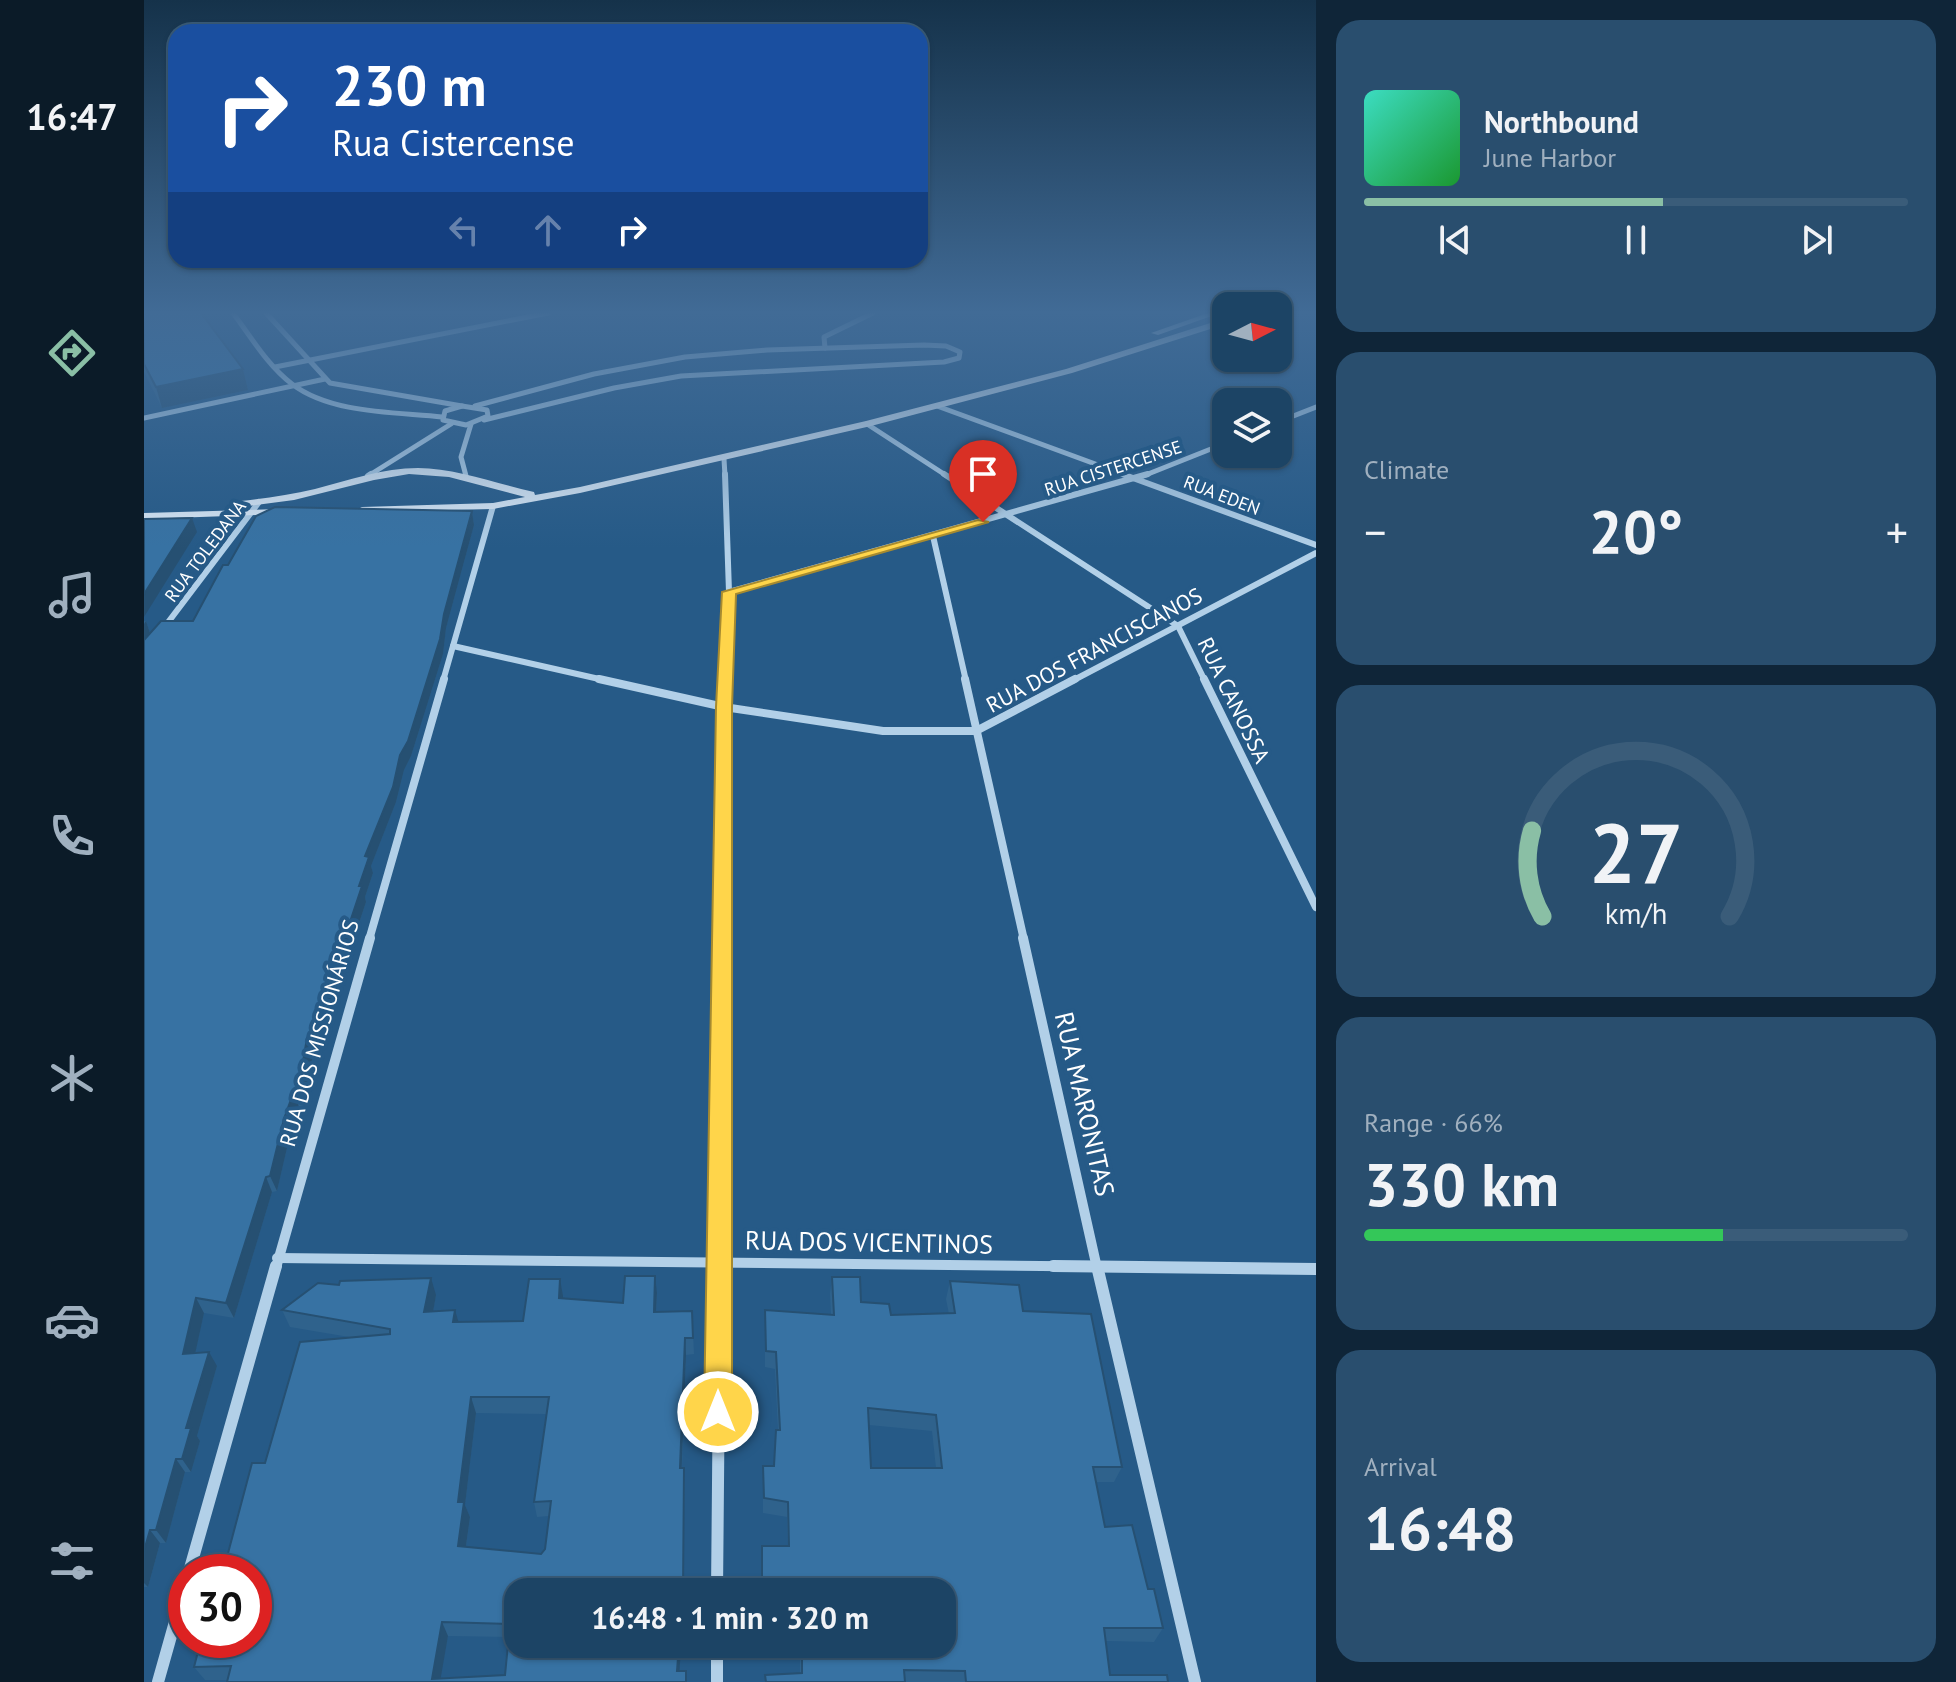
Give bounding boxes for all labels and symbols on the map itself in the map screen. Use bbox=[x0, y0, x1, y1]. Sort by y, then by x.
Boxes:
north arrow bbox=[1212, 292, 1292, 372]
street label: RUA CISTERCENSE bbox=[1041, 435, 1185, 501]
pin bbox=[949, 440, 1017, 522]
street label: RUA EDEN bbox=[1180, 470, 1264, 520]
street label: RUA TOLEDANA bbox=[159, 495, 251, 606]
street label: RUA DOS FRANCISCANOS bbox=[981, 581, 1207, 719]
street label: RUA CANOSSA bbox=[1192, 633, 1276, 767]
street label: RUA DOS MISSIONÁRIOS bbox=[273, 916, 365, 1150]
street label: RUA MARONITAS bbox=[1048, 1009, 1122, 1199]
street label: RUA DOS VICENTINOS bbox=[745, 1223, 993, 1261]
position arrow bbox=[676, 1370, 760, 1454]
speed limit sign: 30 bbox=[168, 1554, 272, 1658]

